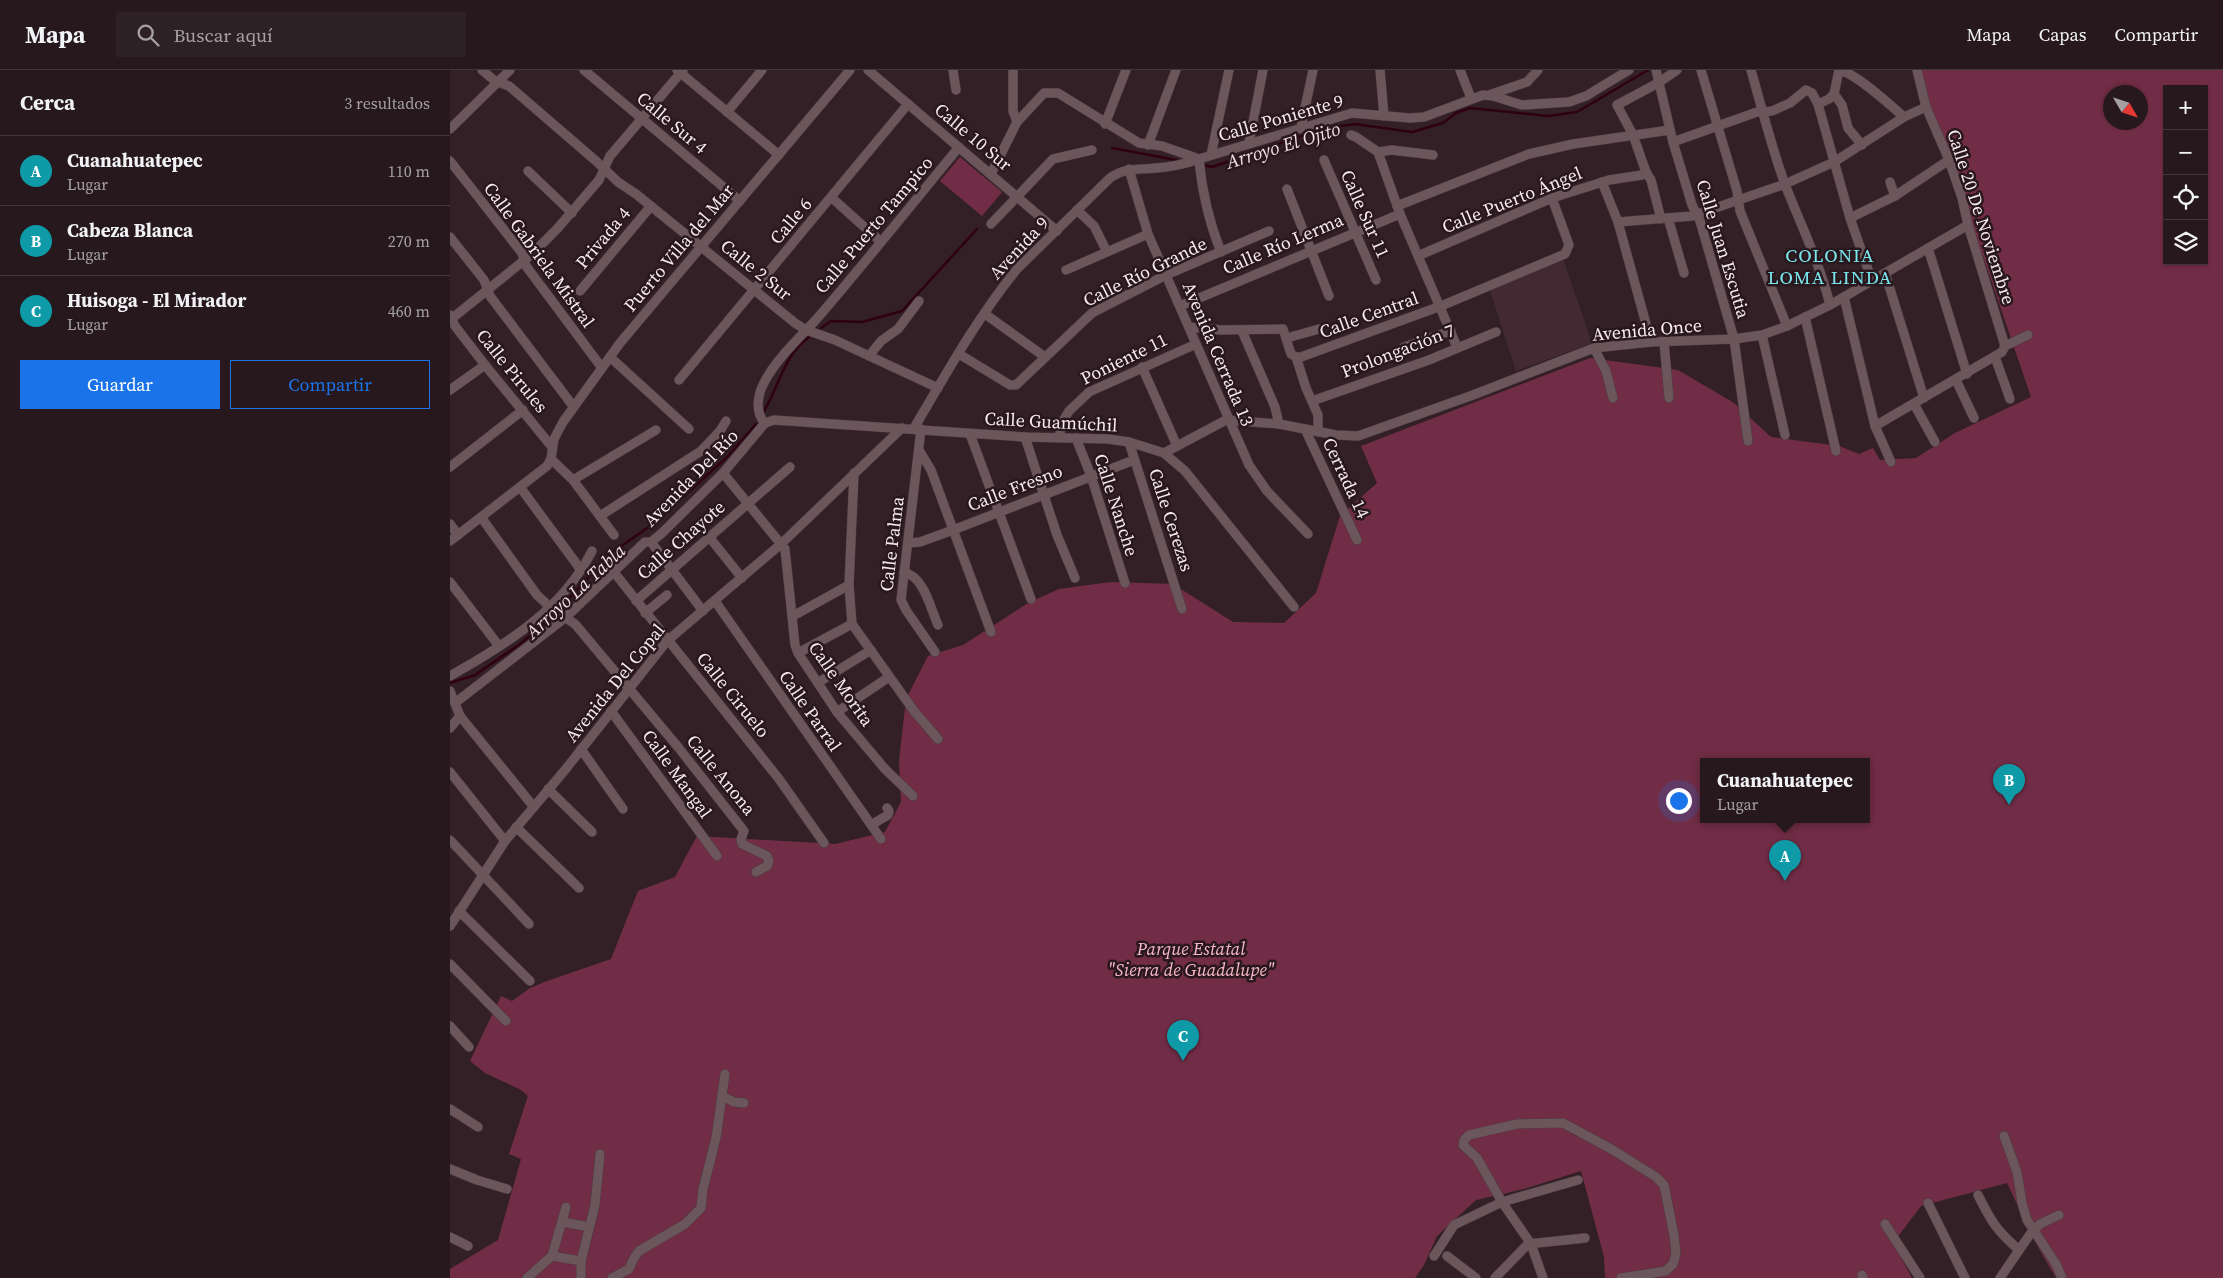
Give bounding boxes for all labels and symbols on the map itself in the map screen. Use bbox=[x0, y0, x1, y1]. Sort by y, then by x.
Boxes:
north arrow bbox=[2103, 85, 2148, 130]
street label: Calle Sur 4 bbox=[632, 86, 713, 160]
street label: Calle Poniente 9 bbox=[1215, 88, 1346, 147]
street label: Calle 10 Sur bbox=[929, 97, 1018, 177]
water label: Arroyo El Ojito bbox=[1222, 115, 1343, 175]
street label: Calle 20 De Noviembre bbox=[1941, 126, 2022, 308]
street label: Calle Puerto Tampico bbox=[809, 151, 939, 299]
street label: Calle Puerto Ángel bbox=[1438, 160, 1586, 239]
street label: Calle Sur 11 bbox=[1335, 166, 1396, 262]
street label: Calle Juan Escutia bbox=[1691, 176, 1757, 322]
street label: Calle Gabriela Mistral bbox=[478, 177, 601, 333]
street label: Puerto Villa del Mar bbox=[618, 178, 740, 317]
street label: Calle 6 bbox=[764, 192, 817, 249]
street label: Privada 4 bbox=[569, 201, 636, 274]
street label: Calle Río Lerma bbox=[1219, 207, 1348, 280]
street label: Avenida 9 bbox=[983, 211, 1054, 285]
street label: Calle Río Grande bbox=[1079, 231, 1211, 312]
street label: Calle 2 Sur bbox=[715, 233, 797, 306]
district label: COLONIA LOMA LINDA bbox=[1768, 242, 1892, 290]
street label: Avenida Cerrada 13 bbox=[1177, 278, 1260, 430]
street label: Calle Central bbox=[1316, 285, 1422, 344]
street label: Avenida Once bbox=[1591, 312, 1703, 347]
street label: Prolongación 7 bbox=[1337, 317, 1458, 384]
street label: Calle Pirules bbox=[471, 323, 554, 418]
street label: Poniente 11 bbox=[1076, 327, 1171, 390]
street label: Calle Guamúchil bbox=[984, 406, 1118, 437]
street label: Avenida Del Río bbox=[638, 423, 744, 532]
street label: Cerrada 14 bbox=[1317, 433, 1376, 522]
street label: Calle Nanche bbox=[1088, 450, 1145, 559]
street label: Calle Fresno bbox=[964, 458, 1066, 517]
street label: Calle Cerezas bbox=[1143, 465, 1200, 575]
street label: Calle Chayote bbox=[631, 494, 730, 585]
street label: Calle Palma bbox=[873, 494, 910, 593]
water label: Arroyo La Tabla bbox=[518, 538, 631, 645]
street label: Avenida Del Copal bbox=[559, 618, 670, 747]
street label: Calle Morita bbox=[803, 636, 880, 732]
street label: Calle Ciruelo bbox=[691, 647, 776, 743]
street label: Calle Parral bbox=[773, 665, 848, 756]
street label: Calle Mangal bbox=[637, 724, 718, 823]
street label: Calle Anona bbox=[681, 729, 762, 821]
pin: B bbox=[1993, 764, 2025, 805]
your location bbox=[1666, 788, 1692, 814]
pin: A bbox=[1769, 840, 1801, 881]
park label: Parque Estatal "Sierra de Guadalupe" bbox=[1107, 936, 1275, 982]
pin: C bbox=[1167, 1020, 1199, 1061]

